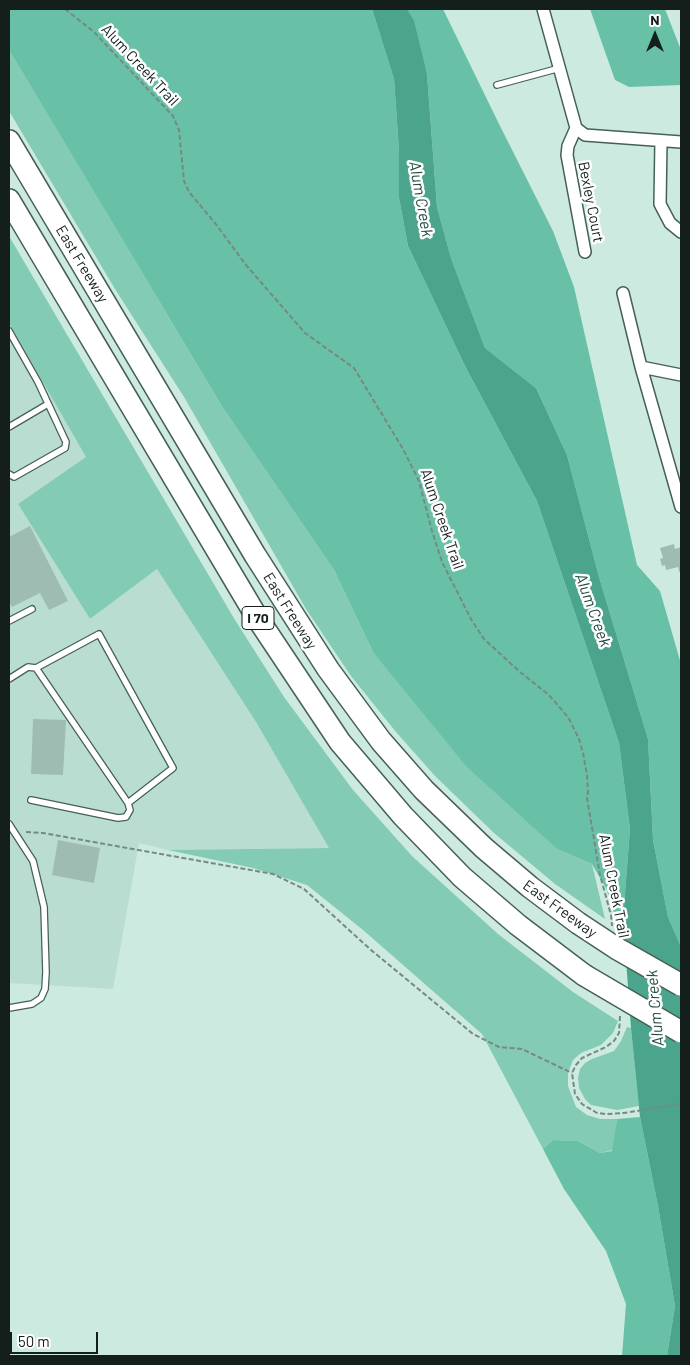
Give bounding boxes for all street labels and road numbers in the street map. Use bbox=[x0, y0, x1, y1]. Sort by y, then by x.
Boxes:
street label: Alum Creek Trail bbox=[98, 20, 182, 110]
street label: Bexley Court bbox=[574, 160, 608, 244]
street label: East Freeway bbox=[52, 222, 112, 306]
street label: Alum Creek Trail bbox=[416, 466, 468, 572]
street label: East Freeway bbox=[259, 569, 321, 653]
road number: I 70 bbox=[242, 606, 274, 630]
street label: Alum Creek Trail bbox=[595, 833, 633, 939]
street label: East Freeway bbox=[519, 876, 601, 942]

